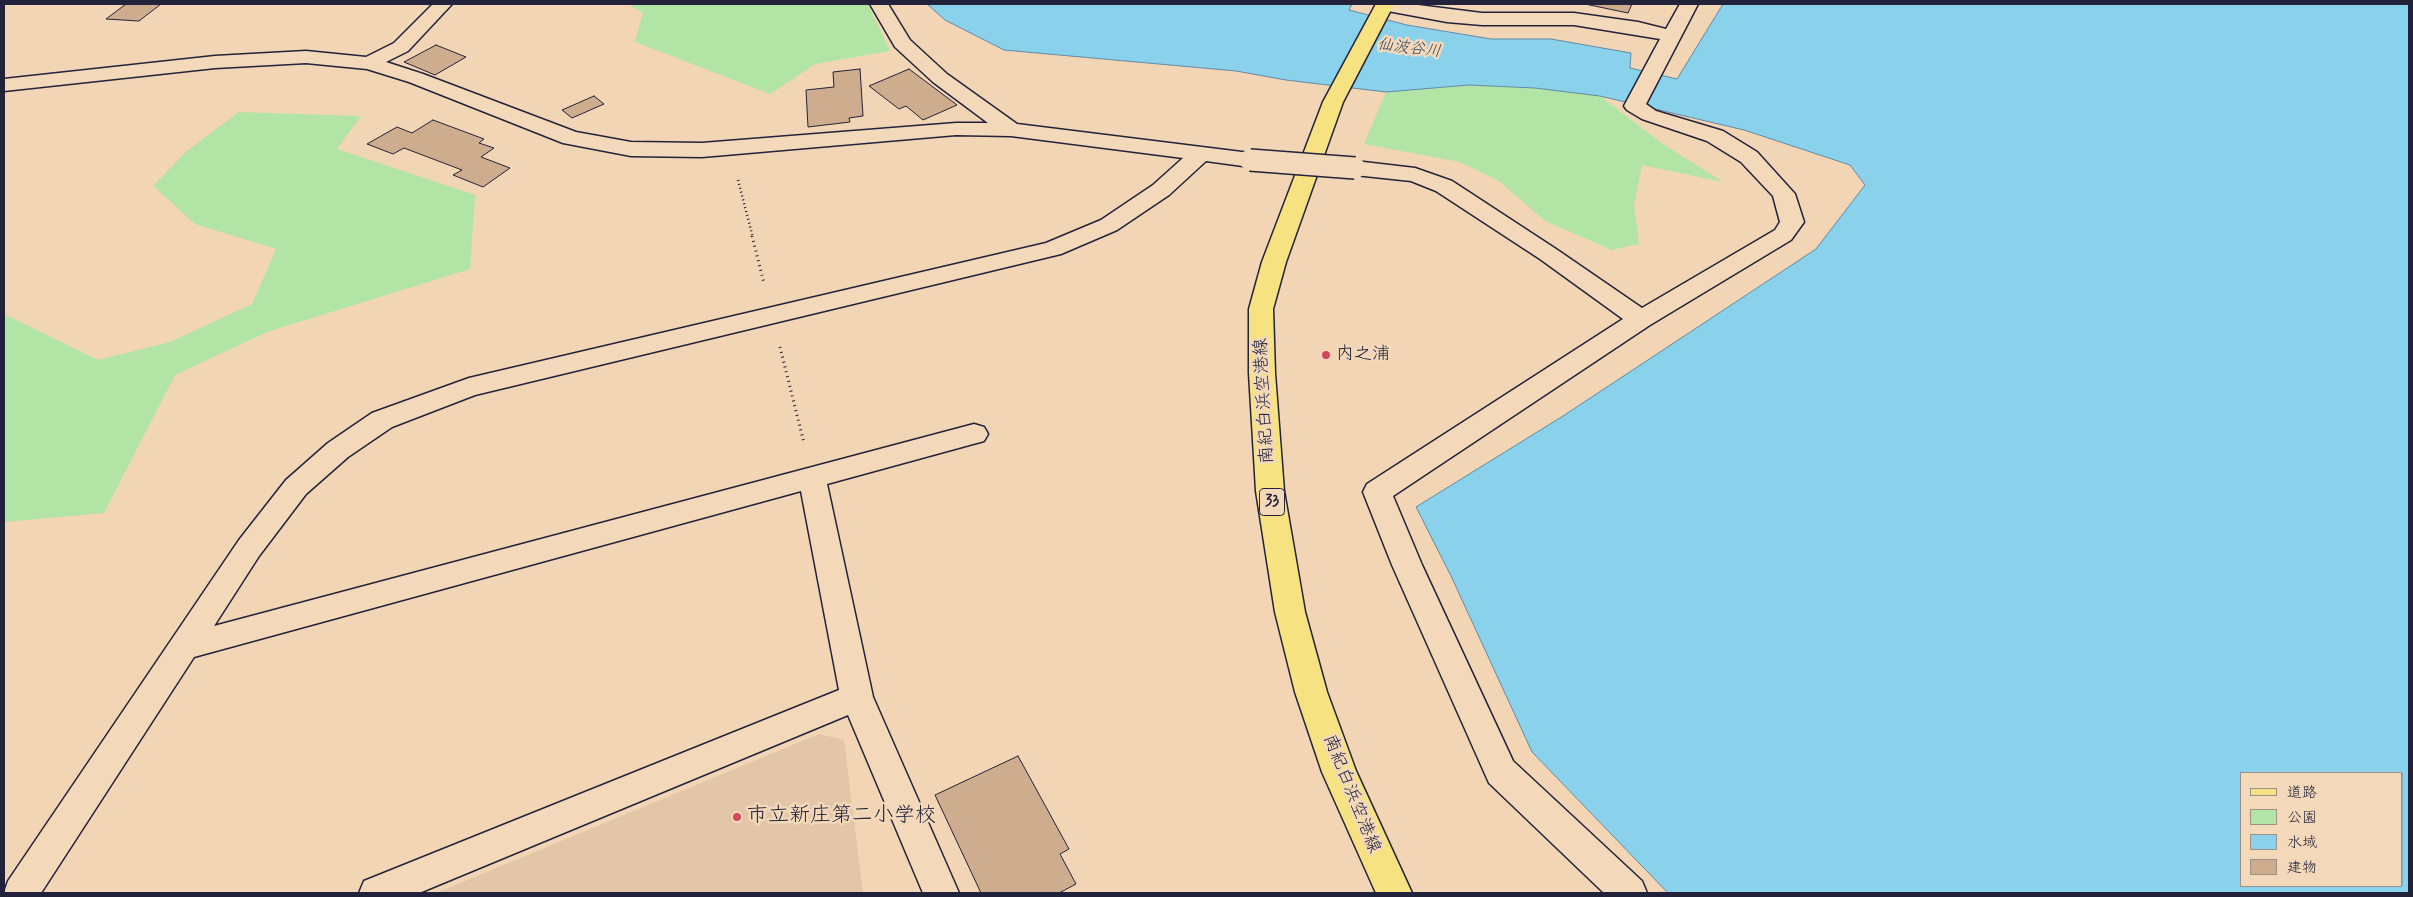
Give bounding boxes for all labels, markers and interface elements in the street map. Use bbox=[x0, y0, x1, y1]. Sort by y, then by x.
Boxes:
water label: 仙波谷川 bbox=[1376, 36, 1442, 62]
street label: 南紀白浜空港線 bbox=[1251, 338, 1279, 464]
place label: 内之浦 bbox=[1336, 344, 1390, 366]
marker: 内之浦 bbox=[1320, 349, 1332, 361]
road number: 33 bbox=[1260, 488, 1284, 516]
street label: 南紀白浜空港線 bbox=[1317, 732, 1385, 856]
legend bbox=[2240, 772, 2403, 887]
text: 道路 bbox=[2287, 783, 2317, 803]
place label: 市立新庄第二小学校 bbox=[747, 804, 936, 830]
text: 公園 bbox=[2287, 808, 2317, 828]
marker: 市立新庄第二小学校 bbox=[731, 811, 743, 823]
text: 水域 bbox=[2287, 833, 2317, 853]
text: 建物 bbox=[2287, 858, 2317, 878]

